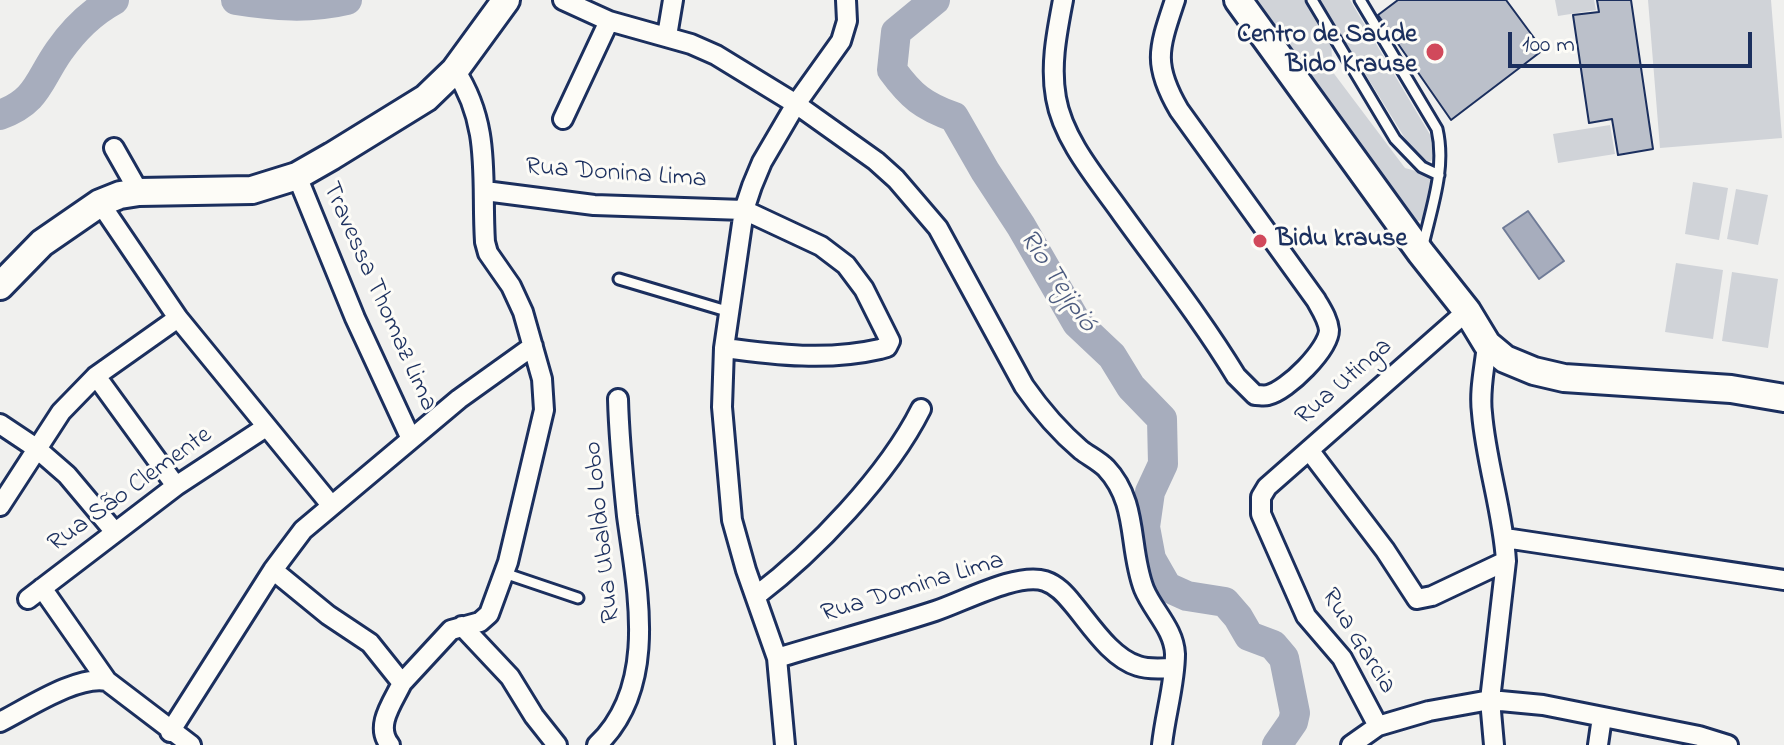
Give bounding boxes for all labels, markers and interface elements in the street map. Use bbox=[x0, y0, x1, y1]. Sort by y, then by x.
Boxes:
scale bar bbox=[1512, 16, 1756, 66]
place label: Centro de Saúde Bido Krause bbox=[1237, 21, 1417, 82]
text: 100 m bbox=[1522, 28, 1575, 63]
marker: Centro de Saúde Bido Krause bbox=[1424, 41, 1446, 63]
street label: Rua Donina Lima bbox=[524, 153, 708, 197]
street label: Travessa Thomaz Lima bbox=[313, 178, 443, 416]
water label: Rio Tejipió bbox=[1010, 224, 1102, 340]
place label: Bidu krause bbox=[1276, 225, 1407, 257]
marker: Bidu krause bbox=[1251, 232, 1269, 250]
street label: Rua Utinga bbox=[1290, 332, 1400, 434]
street label: Rua São Clemente bbox=[43, 421, 219, 561]
street label: Rua Ubaldo Lobo bbox=[579, 440, 629, 624]
street label: Rua Domina Lima bbox=[818, 546, 1008, 632]
street label: Rua Garcia bbox=[1312, 584, 1402, 700]

